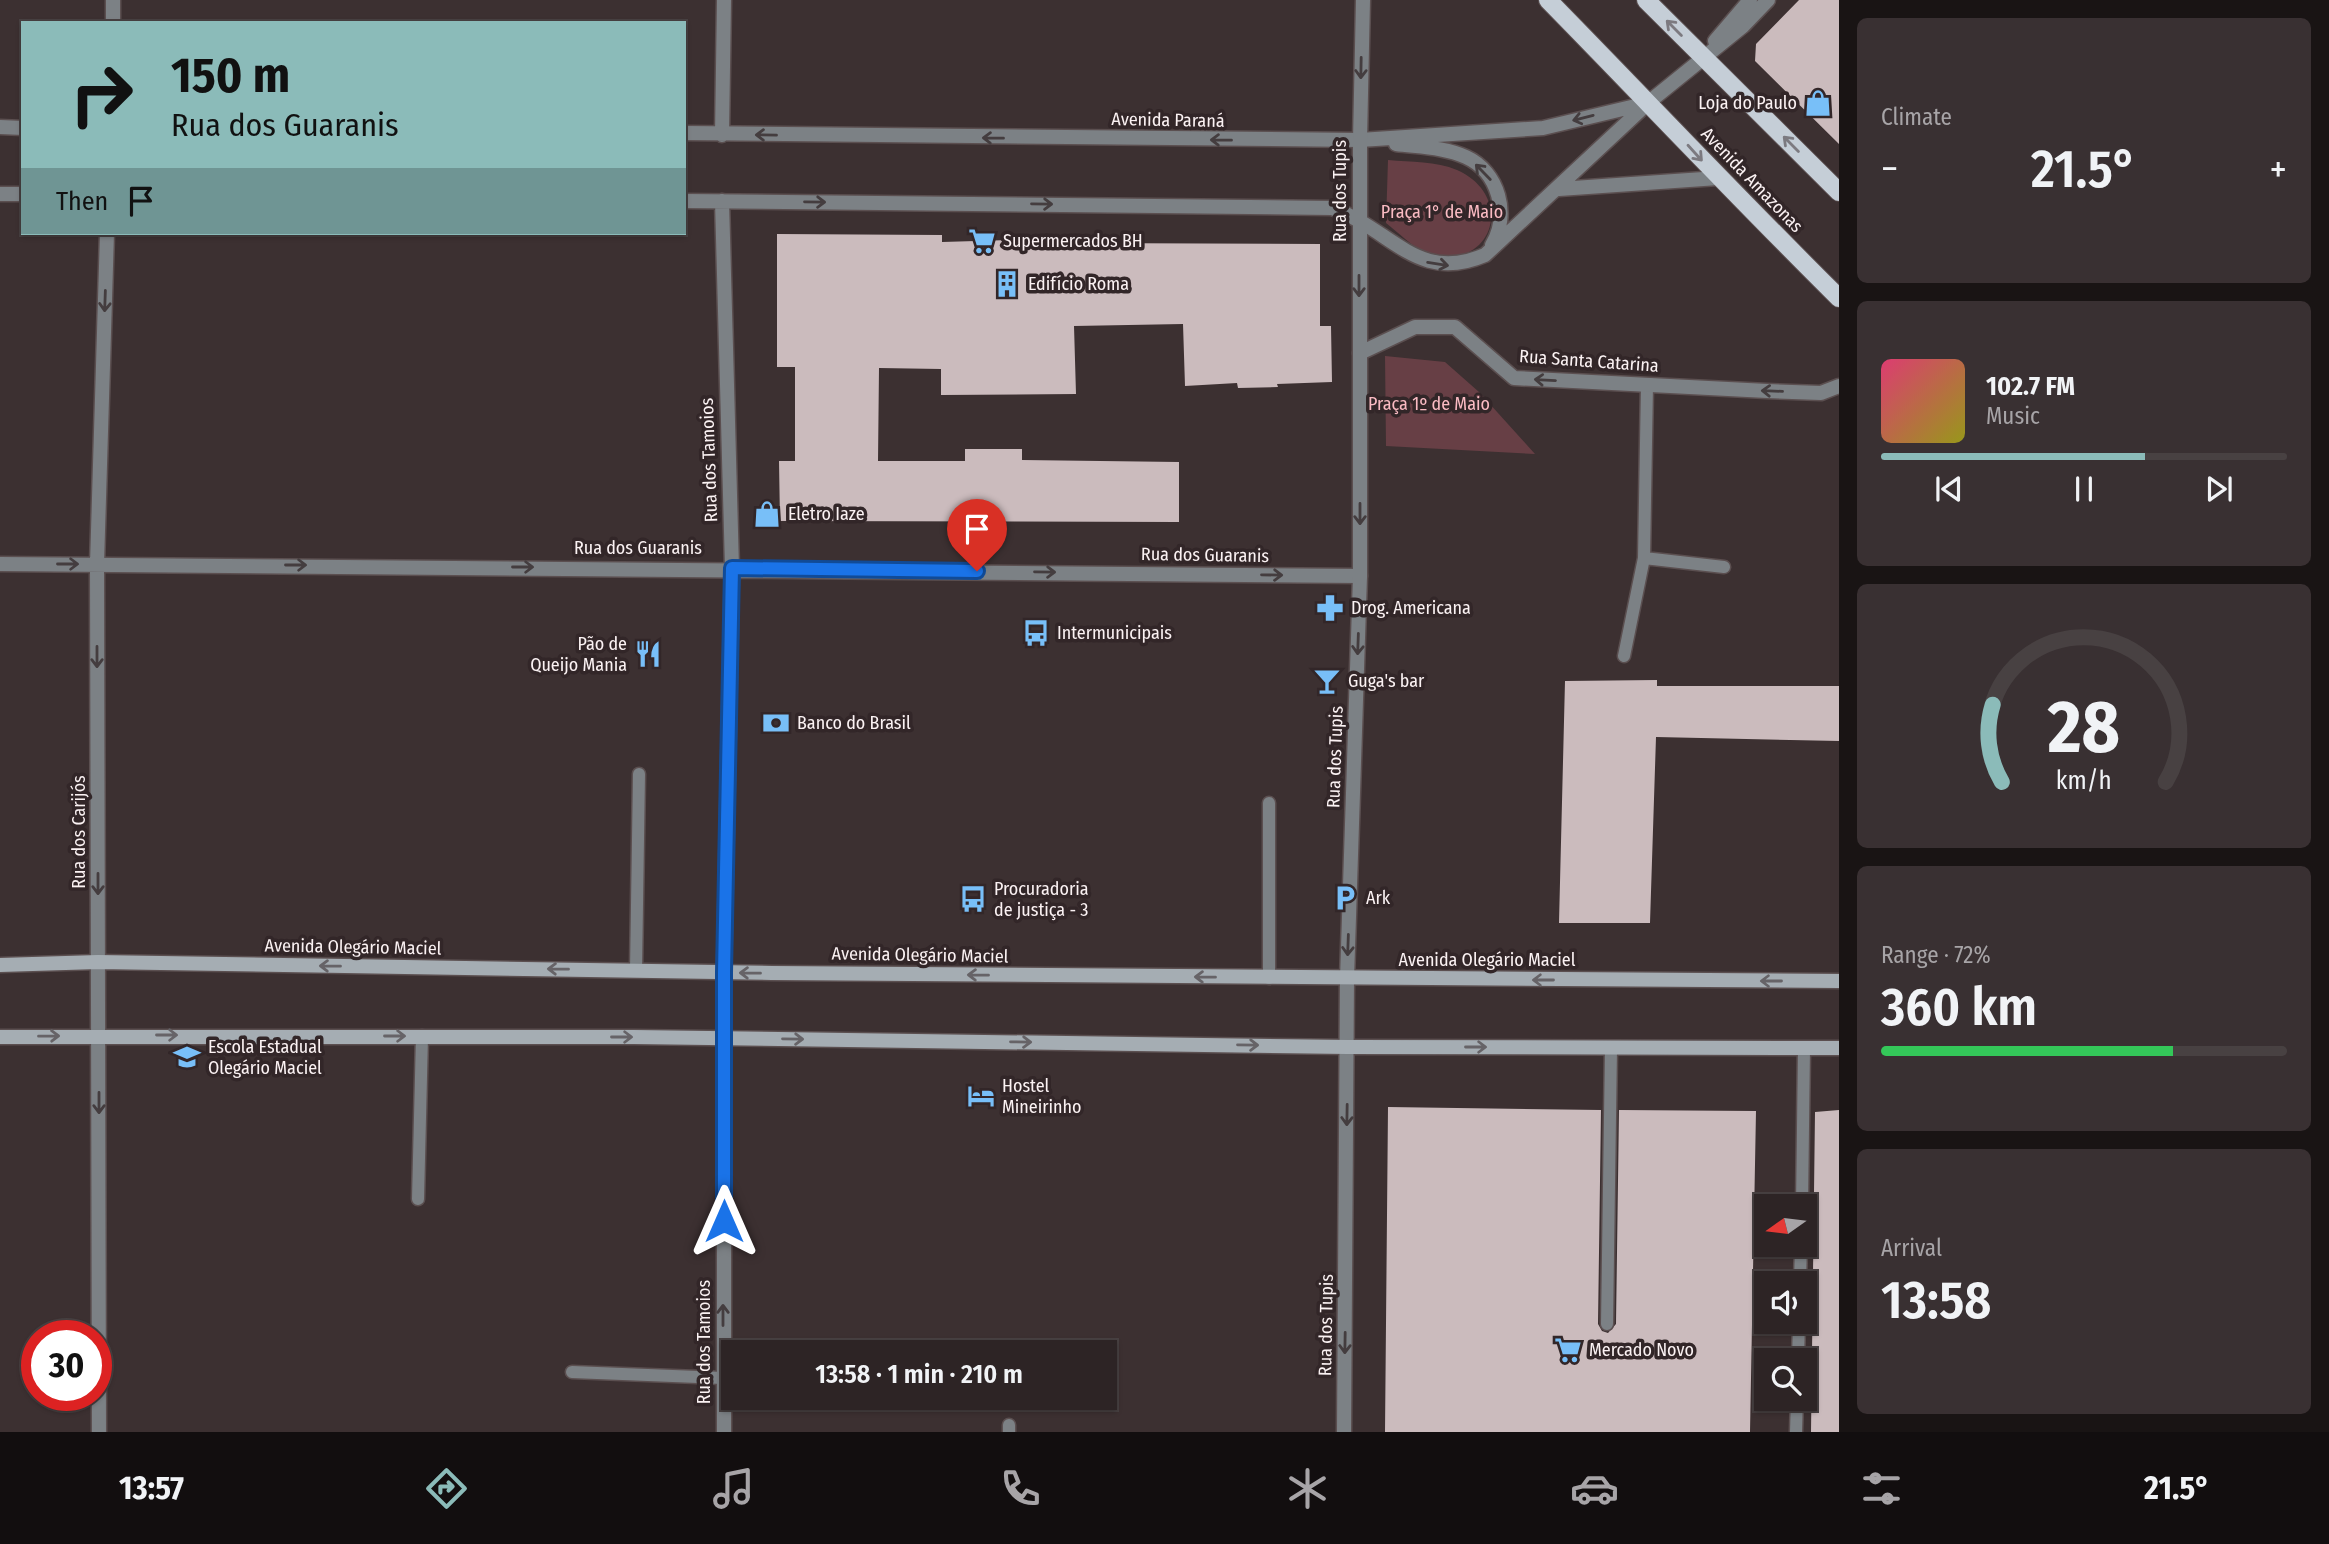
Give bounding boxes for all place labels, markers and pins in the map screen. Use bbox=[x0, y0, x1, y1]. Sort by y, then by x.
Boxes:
shop icon: Loja do Paulo bbox=[1803, 88, 1833, 118]
place label: Loja do Paulo bbox=[1698, 92, 1797, 114]
supermarket icon: Supermercados BH bbox=[967, 226, 997, 256]
place label: Supermercados BH bbox=[1003, 230, 1143, 252]
building icon: Edifício Roma bbox=[992, 269, 1022, 299]
place label: Edifício Roma bbox=[1028, 273, 1129, 295]
shop icon: Eletro Iaze bbox=[752, 499, 782, 529]
pin bbox=[947, 499, 1007, 571]
place label: Eletro Iaze bbox=[788, 503, 865, 525]
pharmacy icon: Drog. Americana bbox=[1315, 593, 1345, 623]
place label: Drog. Americana bbox=[1351, 597, 1471, 619]
bus stop icon: Intermunicipais bbox=[1021, 618, 1051, 648]
place label: Intermunicipais bbox=[1057, 622, 1172, 644]
place label: Pão de Queijo Mania bbox=[530, 633, 627, 676]
restaurant icon: Pão de Queijo Mania bbox=[633, 639, 663, 669]
bar icon: Guga's bar bbox=[1312, 666, 1342, 696]
place label: Guga's bar bbox=[1348, 670, 1425, 692]
bank icon: Banco do Brasil bbox=[761, 708, 791, 738]
place label: Banco do Brasil bbox=[797, 712, 911, 734]
place label: Procuradoria de justiça - 3 bbox=[994, 878, 1089, 921]
parking icon: Ark bbox=[1330, 883, 1360, 913]
bus stop icon: Procuradoria de justiça - 3 bbox=[958, 884, 988, 914]
place label: Ark bbox=[1366, 887, 1391, 909]
place label: Escola Estadual Olegário Maciel bbox=[208, 1036, 322, 1079]
school or university icon: Escola Estadual Olegário Maciel bbox=[172, 1042, 202, 1072]
place label: Hostel Mineirinho bbox=[1002, 1075, 1082, 1118]
hotel icon: Hostel Mineirinho bbox=[966, 1081, 996, 1111]
supermarket icon: Mercado Novo bbox=[1553, 1335, 1583, 1365]
place label: Mercado Novo bbox=[1589, 1339, 1694, 1361]

